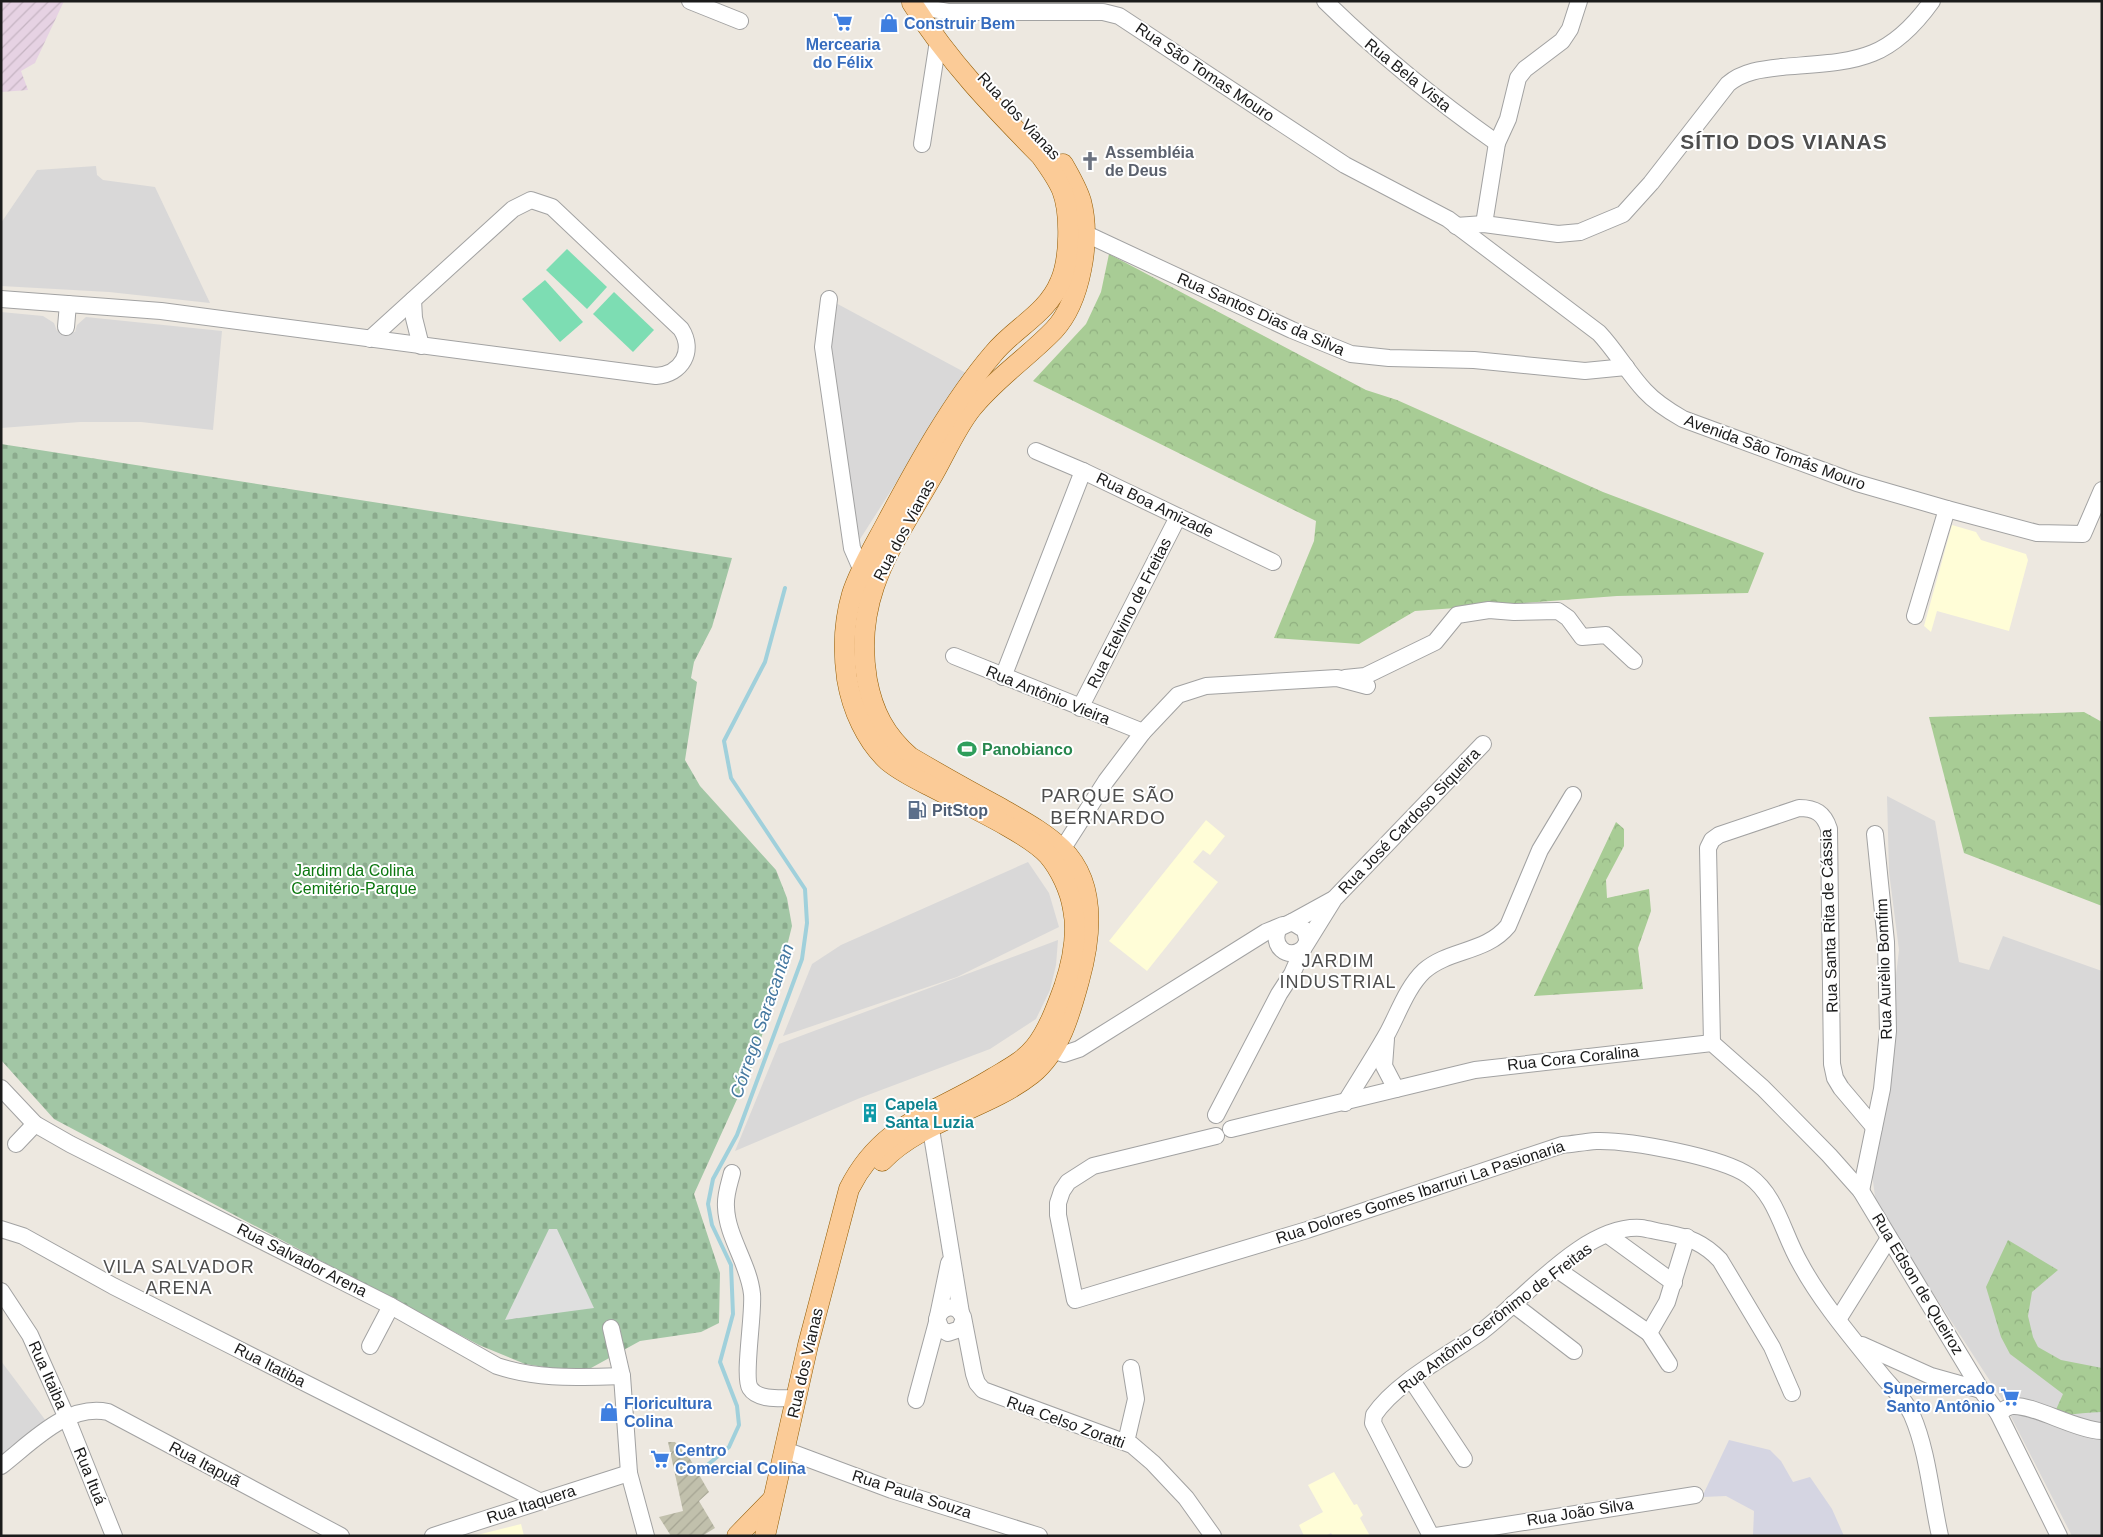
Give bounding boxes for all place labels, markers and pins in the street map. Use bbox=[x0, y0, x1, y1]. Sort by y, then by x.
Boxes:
supermarket icon: Mercearia do Félix bbox=[832, 11, 854, 33]
shop icon: Construir Bem bbox=[878, 12, 900, 34]
place label: Construir Bem bbox=[904, 15, 1015, 32]
place label: Mercearia do Félix bbox=[806, 36, 880, 71]
place label: Assembléia de Deus bbox=[1105, 144, 1194, 179]
church icon: Assembléia de Deus bbox=[1079, 150, 1101, 172]
sports icon: Panobianco bbox=[956, 738, 978, 760]
place label: Panobianco bbox=[982, 741, 1073, 758]
fuel station icon: PitStop bbox=[906, 799, 928, 821]
place label: PitStop bbox=[932, 802, 988, 819]
place label: Capela Santa Luzia bbox=[885, 1096, 974, 1131]
building icon: Capela Santa Luzia bbox=[859, 1102, 881, 1124]
place label: Supermercado Santo Antônio bbox=[1883, 1380, 1995, 1415]
supermarket icon: Supermercado Santo Antônio bbox=[1999, 1386, 2021, 1408]
place label: Floricultura Colina bbox=[624, 1395, 712, 1430]
shop icon: Floricultura Colina bbox=[598, 1401, 620, 1423]
place label: Centro Comercial Colina bbox=[675, 1442, 806, 1477]
supermarket icon: Centro Comercial Colina bbox=[649, 1448, 671, 1470]

